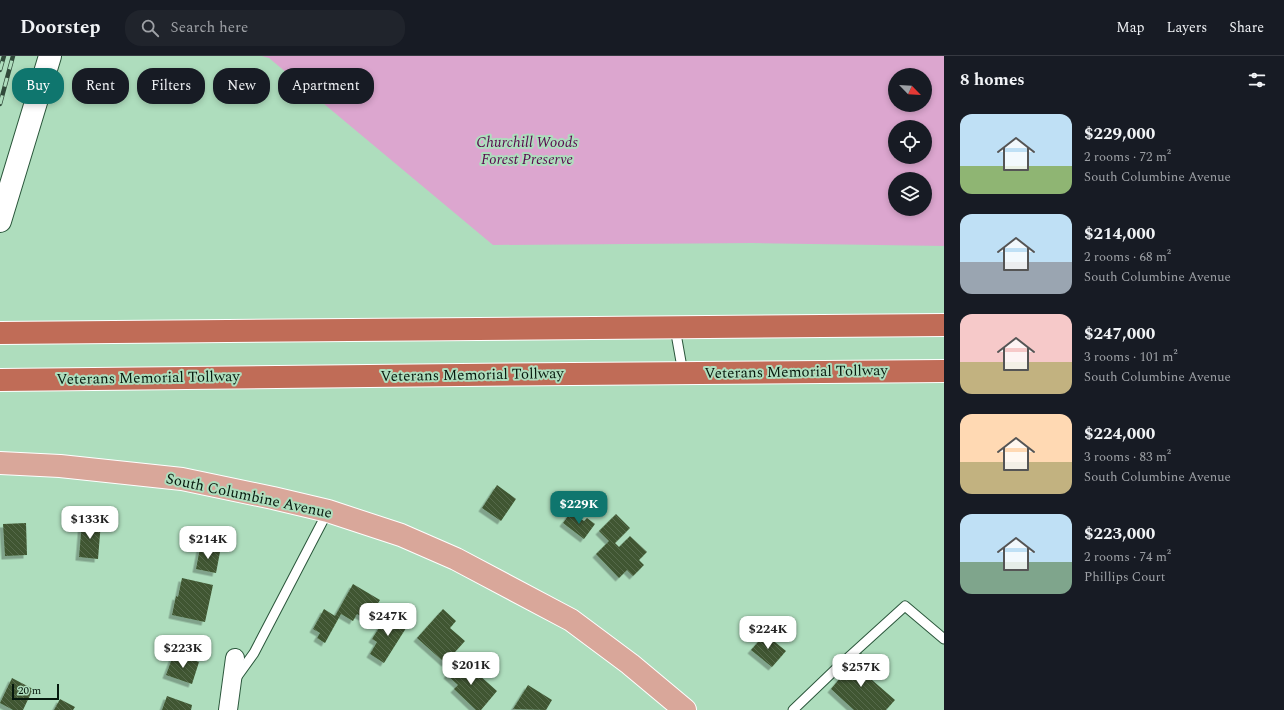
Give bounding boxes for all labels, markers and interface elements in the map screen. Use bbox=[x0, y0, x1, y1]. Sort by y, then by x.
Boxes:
search box bbox=[125, 10, 405, 46]
text: Doorstep bbox=[20, 13, 101, 42]
text: Search here bbox=[171, 16, 248, 39]
icon: search bbox=[139, 17, 161, 39]
text: Map bbox=[1116, 17, 1145, 38]
text: Layers bbox=[1167, 17, 1207, 38]
text: Share bbox=[1229, 17, 1264, 38]
text: 8 homes bbox=[960, 67, 1025, 93]
chip: Buy bbox=[12, 68, 64, 104]
chip: Rent bbox=[72, 68, 129, 104]
chip: Filters bbox=[137, 68, 205, 104]
chip: New bbox=[213, 68, 270, 104]
chip: Apartment bbox=[278, 68, 374, 104]
north arrow bbox=[888, 68, 932, 112]
map controls bbox=[888, 68, 932, 216]
icon: filters bbox=[1246, 69, 1268, 91]
button: locate bbox=[888, 120, 932, 164]
text: $229,000 bbox=[1084, 121, 1155, 147]
icon: home bbox=[992, 130, 1040, 178]
park label: Churchill Woods Forest Preserve bbox=[476, 131, 578, 171]
text: 2 rooms · 72 m² bbox=[1084, 147, 1171, 167]
text: South Columbine Avenue bbox=[1084, 167, 1231, 187]
button: layers bbox=[888, 172, 932, 216]
text: $214,000 bbox=[1084, 221, 1155, 247]
icon: home bbox=[992, 230, 1040, 278]
text: 2 rooms · 68 m² bbox=[1084, 247, 1171, 267]
text: South Columbine Avenue bbox=[1084, 267, 1231, 287]
text: $247,000 bbox=[1084, 321, 1155, 347]
icon: home bbox=[992, 330, 1040, 378]
text: 3 rooms · 101 m² bbox=[1084, 347, 1178, 367]
street label: Veterans Memorial Tollway bbox=[704, 359, 889, 385]
street label: Veterans Memorial Tollway bbox=[380, 362, 565, 388]
street label: Veterans Memorial Tollway bbox=[56, 365, 241, 391]
text: South Columbine Avenue bbox=[1084, 367, 1231, 387]
text: $224,000 bbox=[1084, 421, 1155, 447]
icon: home bbox=[992, 430, 1040, 478]
text: 3 rooms · 83 m² bbox=[1084, 447, 1171, 467]
street label: South Columbine Avenue bbox=[164, 467, 334, 525]
text: South Columbine Avenue bbox=[1084, 467, 1231, 487]
pin: $229K bbox=[551, 491, 607, 525]
text: $229K bbox=[559, 494, 599, 514]
pin: $133K bbox=[62, 506, 118, 540]
text: $133K bbox=[70, 509, 110, 529]
text: $223,000 bbox=[1084, 521, 1155, 547]
pin: $214K bbox=[180, 526, 236, 560]
text: $214K bbox=[188, 529, 228, 549]
icon: home bbox=[992, 530, 1040, 578]
text: 2 rooms · 74 m² bbox=[1084, 547, 1171, 567]
text: Phillips Court bbox=[1084, 567, 1165, 587]
pin: $247K bbox=[360, 603, 416, 637]
text: $247K bbox=[368, 606, 408, 626]
pin: $224K bbox=[740, 616, 796, 650]
text: $224K bbox=[748, 619, 788, 639]
pin: $223K bbox=[155, 635, 211, 669]
text: $223K bbox=[163, 638, 203, 658]
pin: $201K bbox=[443, 652, 499, 686]
pin: $257K bbox=[833, 654, 889, 688]
text: $201K bbox=[451, 655, 491, 675]
text: $257K bbox=[841, 657, 881, 677]
scale bar bbox=[12, 682, 59, 701]
text: 20 m bbox=[18, 682, 41, 699]

